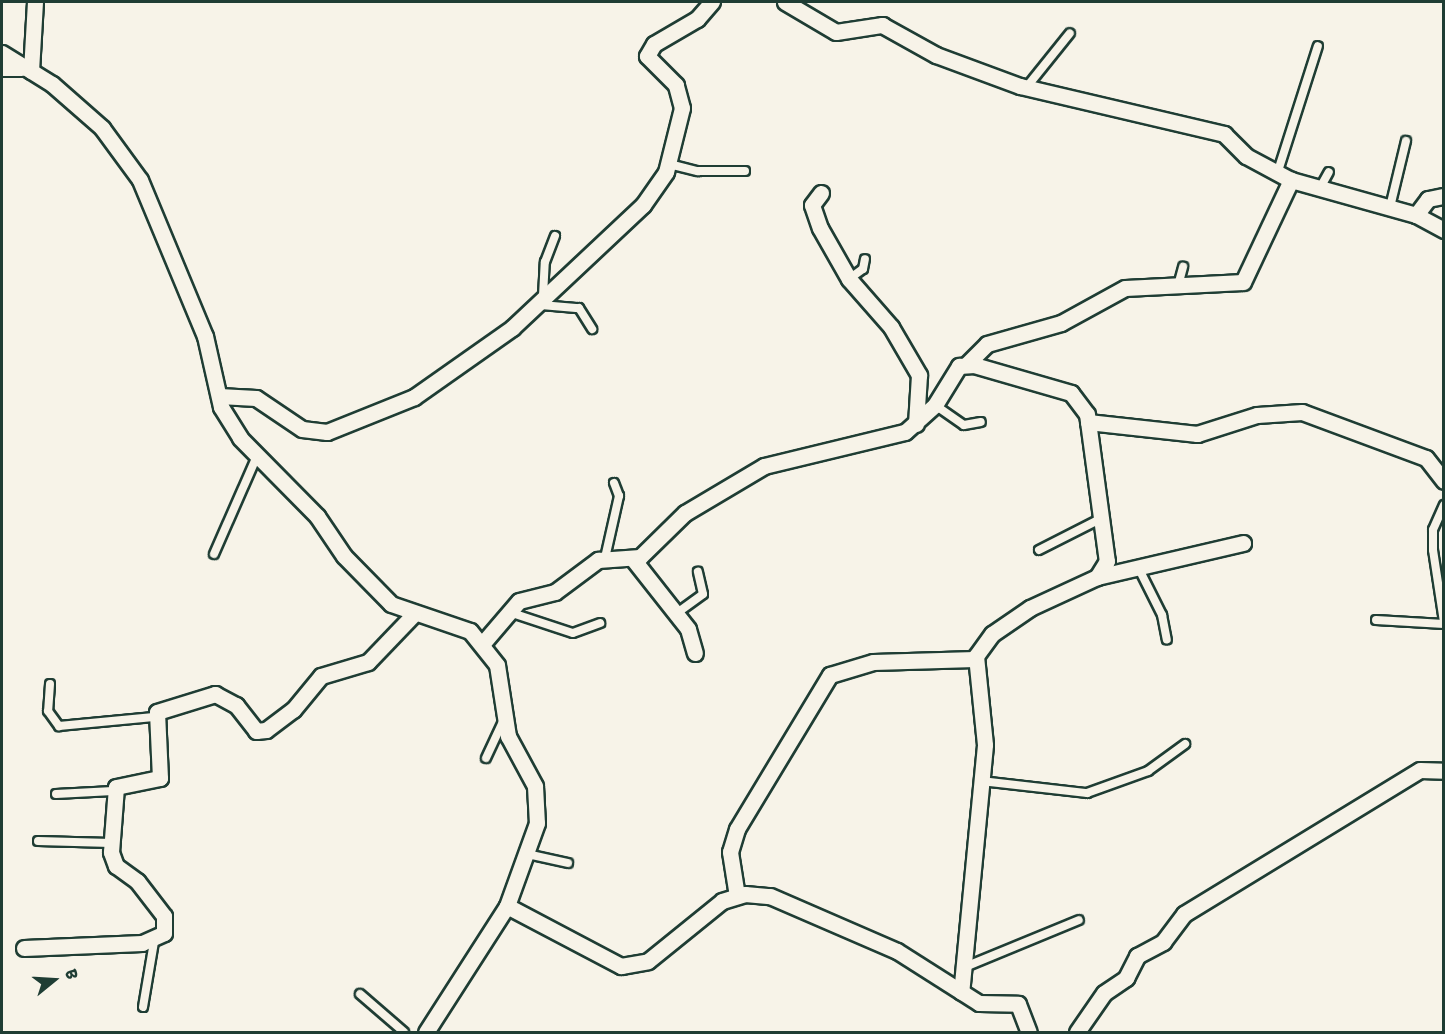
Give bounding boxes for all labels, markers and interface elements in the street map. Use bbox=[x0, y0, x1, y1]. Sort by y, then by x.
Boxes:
north arrow bbox=[24, 950, 84, 1010]
text: B bbox=[60, 966, 83, 982]

